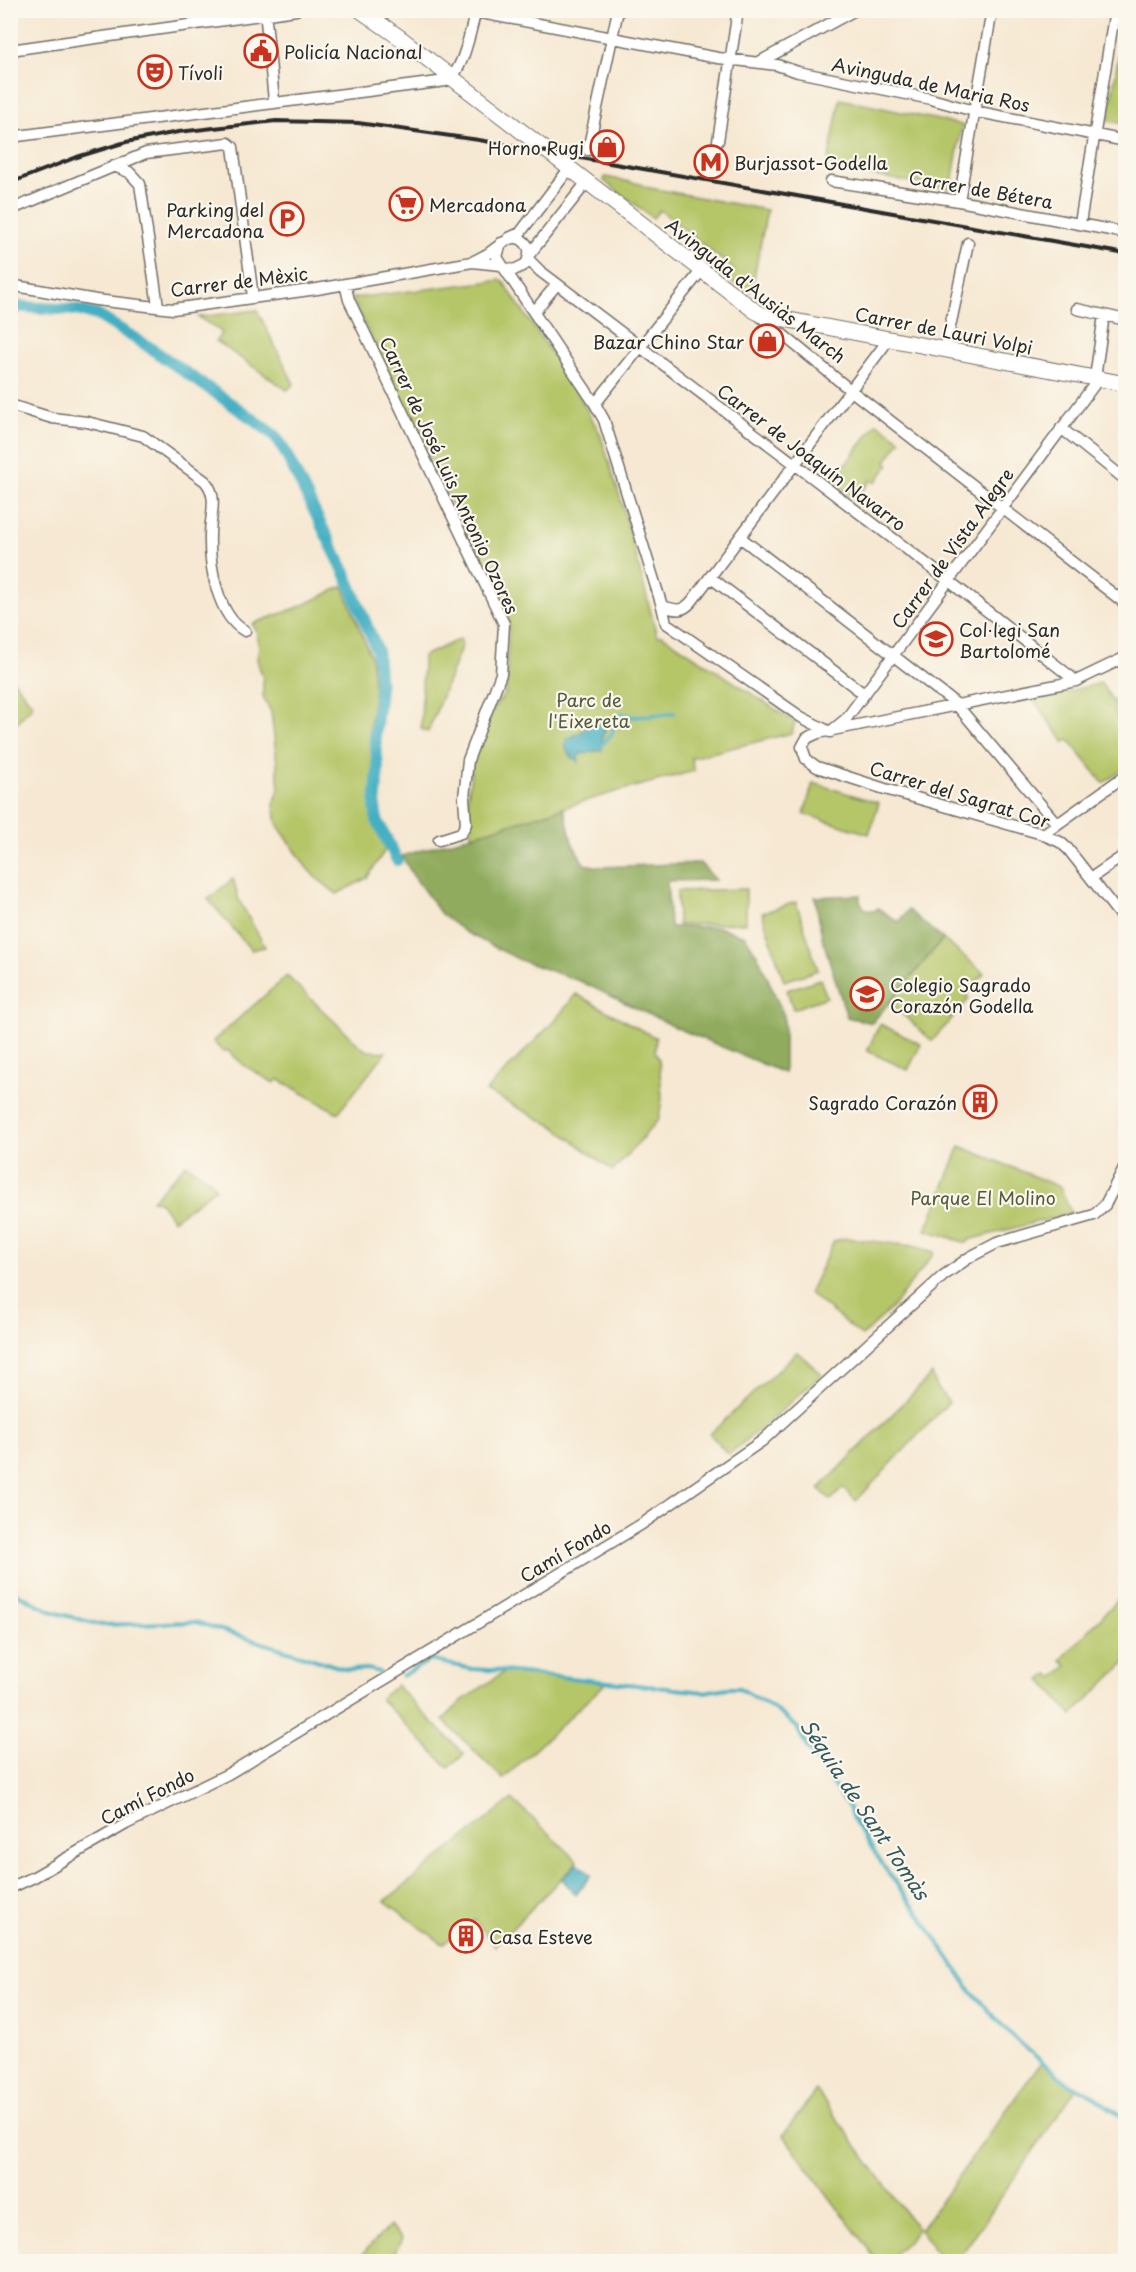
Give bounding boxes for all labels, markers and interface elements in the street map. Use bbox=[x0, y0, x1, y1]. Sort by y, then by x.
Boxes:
public building icon: Policía Nacional bbox=[243, 33, 279, 69]
place label: Policía Nacional bbox=[284, 38, 423, 65]
street label: Avinguda de Maria Ros bbox=[830, 50, 1032, 118]
theatre icon: Tívoli bbox=[137, 54, 173, 90]
place label: Tívoli bbox=[178, 59, 223, 86]
shop icon: Horno Rugi bbox=[589, 129, 625, 165]
place label: Horno Rugi bbox=[488, 134, 584, 161]
metro station icon: Burjassot-Godella bbox=[693, 144, 729, 180]
place label: Burjassot-Godella bbox=[734, 149, 889, 176]
street label: Carrer de Bétera bbox=[907, 163, 1055, 215]
supermarket icon: Mercadona bbox=[388, 186, 424, 222]
place label: Mercadona bbox=[429, 191, 527, 218]
place label: Parking del Mercadona bbox=[166, 196, 265, 244]
parking icon: Parking del Mercadona bbox=[269, 201, 305, 237]
street label: Avinguda d'Ausiàs March bbox=[660, 211, 852, 369]
street label: Carrer de Mèxic bbox=[169, 259, 309, 303]
street label: Carrer de Lauri Volpi bbox=[853, 300, 1035, 360]
shop icon: Bazar Chino Star bbox=[749, 323, 785, 359]
place label: Bazar Chino Star bbox=[593, 328, 745, 355]
street label: Carrer de José Luis Antonio Ozores bbox=[374, 332, 526, 618]
street label: Carrer de Joaquín Navarro bbox=[712, 377, 912, 537]
street label: Carrer de Vista Alegre bbox=[884, 462, 1020, 634]
place label: Col·legi San Bartolomé bbox=[959, 616, 1060, 664]
school or university icon: Col·legi San Bartolomé bbox=[918, 621, 954, 657]
park label: Parc de l'Eixereta bbox=[548, 686, 631, 734]
street label: Carrer del Sagrat Cor bbox=[867, 754, 1054, 834]
place label: Colegio Sagrado Corazón Godella bbox=[890, 971, 1034, 1019]
school or university icon: Colegio Sagrado Corazón Godella bbox=[849, 976, 885, 1012]
building icon: Sagrado Corazón bbox=[962, 1084, 998, 1120]
place label: Sagrado Corazón bbox=[808, 1089, 957, 1116]
park label: Parque El Molino bbox=[910, 1184, 1056, 1211]
street label: Camí Fondo bbox=[514, 1513, 616, 1589]
water label: Séquia de Sant Tomàs bbox=[793, 1713, 938, 1907]
street label: Camí Fondo bbox=[95, 1761, 199, 1831]
building icon: Casa Esteve bbox=[448, 1918, 484, 1954]
place label: Casa Esteve bbox=[489, 1923, 593, 1950]

